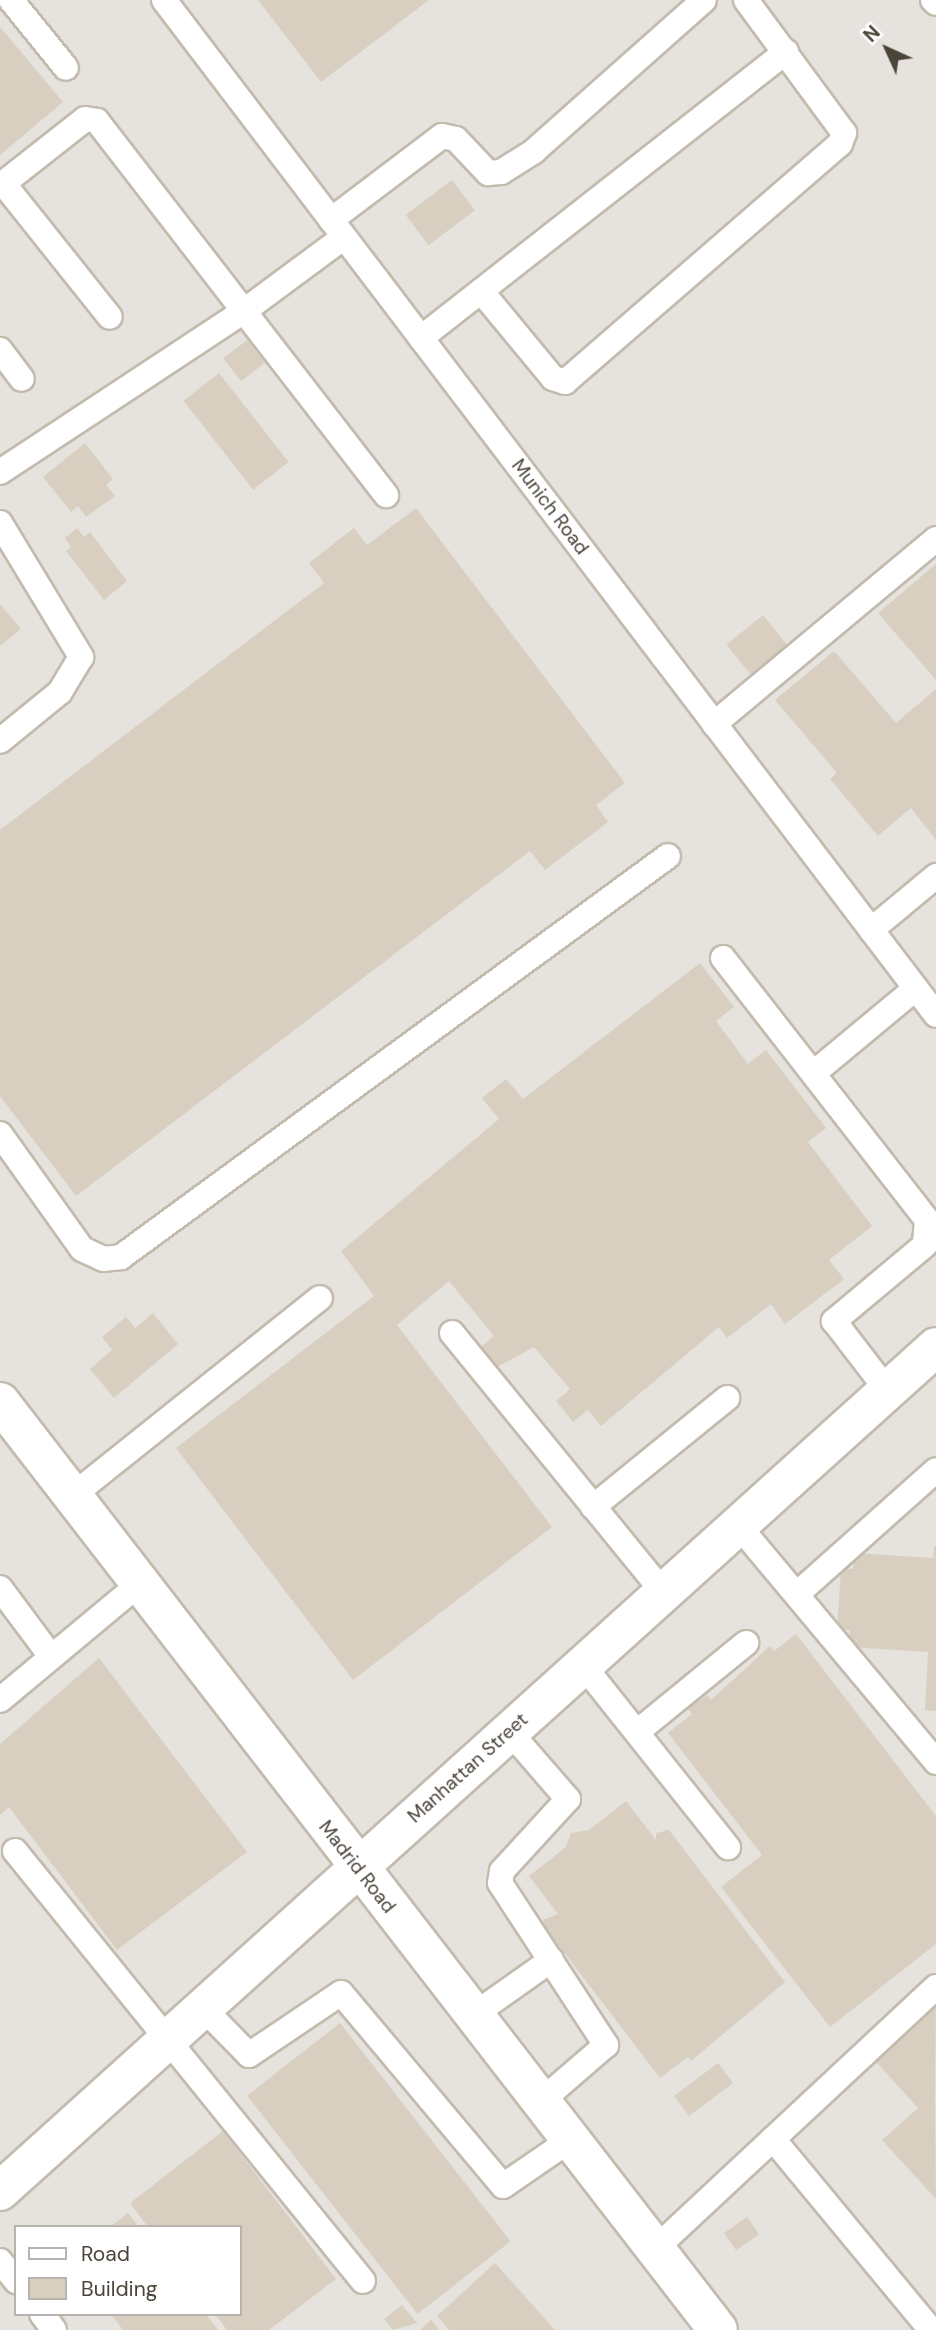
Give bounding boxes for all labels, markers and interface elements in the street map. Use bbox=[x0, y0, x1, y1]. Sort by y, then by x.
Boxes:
north arrow bbox=[852, 14, 922, 84]
text: N bbox=[858, 20, 886, 48]
street label: Munich Road bbox=[507, 455, 593, 559]
street label: Manhattan Street bbox=[403, 1708, 533, 1828]
street label: Madrid Road bbox=[314, 1816, 400, 1918]
legend bbox=[14, 2225, 242, 2316]
text: Road bbox=[81, 2240, 130, 2268]
text: Building bbox=[81, 2275, 157, 2303]

